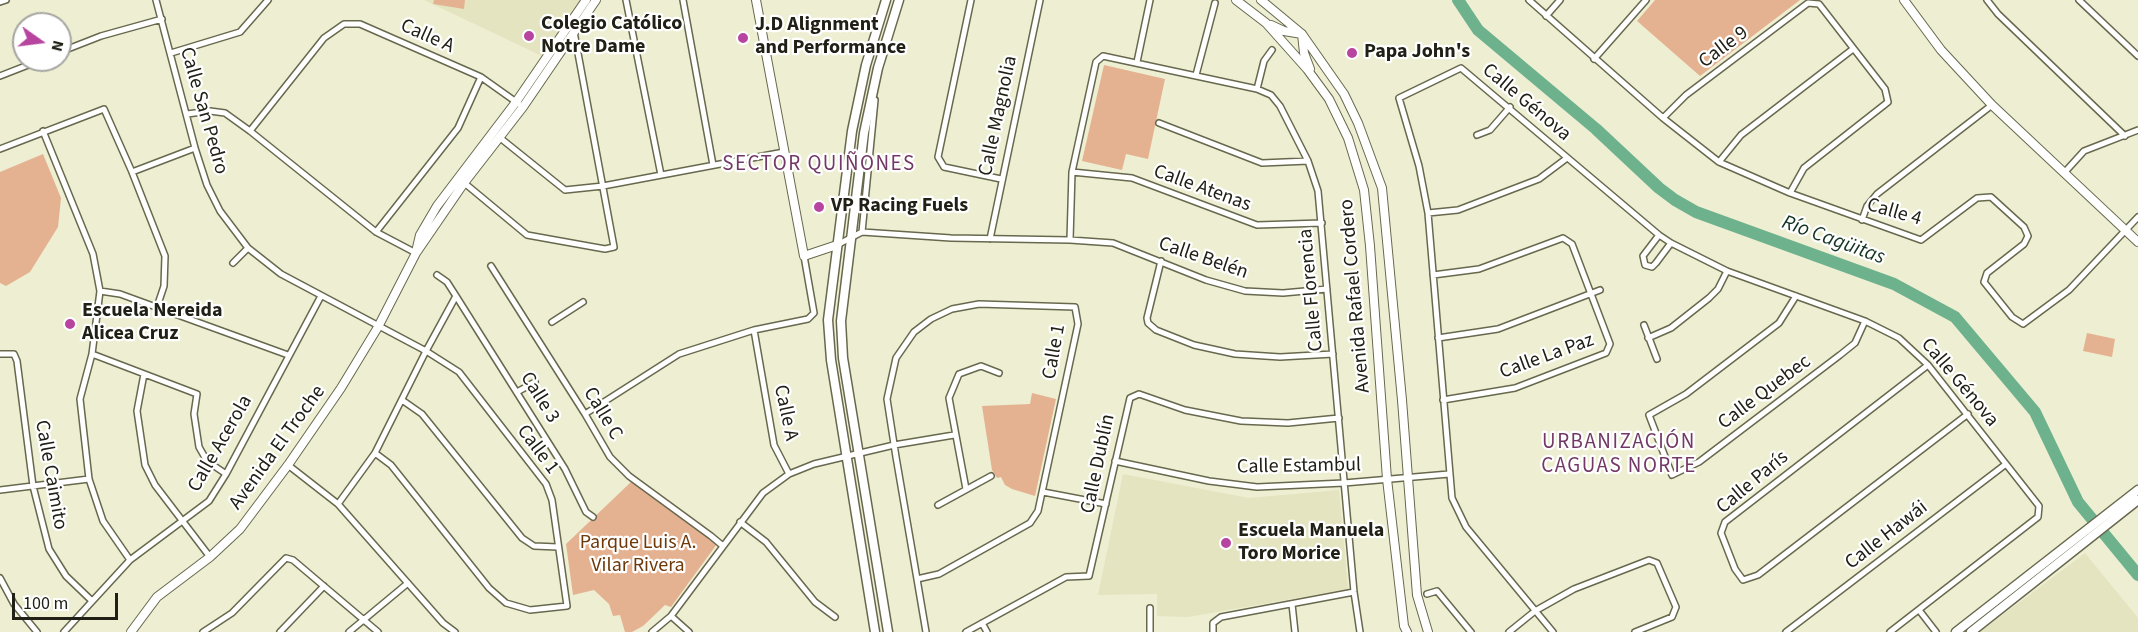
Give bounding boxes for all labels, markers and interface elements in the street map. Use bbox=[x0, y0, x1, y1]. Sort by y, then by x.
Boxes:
north arrow bbox=[12, 12, 72, 72]
place label: Colegio Católico Notre Dame bbox=[541, 13, 682, 60]
place label: J.D Alignment and Performance bbox=[755, 14, 906, 61]
street label: Calle A bbox=[396, 15, 458, 59]
street label: Calle 9 bbox=[1695, 22, 1753, 74]
marker: Colegio Católico Notre Dame bbox=[522, 29, 536, 43]
marker: J.D Alignment and Performance bbox=[736, 31, 750, 45]
text: N bbox=[46, 38, 69, 54]
place label: Papa John's bbox=[1364, 41, 1470, 65]
street label: Calle San Pedro bbox=[173, 45, 233, 177]
marker: Papa John's bbox=[1345, 46, 1359, 60]
street label: Calle Magnolia bbox=[975, 54, 1023, 178]
street label: Calle Génova bbox=[1477, 59, 1575, 147]
district label: SECTOR QUIÑONES bbox=[722, 152, 916, 178]
street label: Calle Atenas bbox=[1150, 160, 1254, 218]
street label: Calle 4 bbox=[1864, 194, 1924, 232]
place label: VP Racing Fuels bbox=[831, 195, 968, 219]
street label: Avenida Rafael Cordero bbox=[1336, 198, 1376, 394]
marker: VP Racing Fuels bbox=[812, 200, 826, 214]
water label: Río Cagüitas bbox=[1778, 211, 1888, 271]
street label: Calle Florencia bbox=[1295, 228, 1329, 352]
street label: Calle Belén bbox=[1155, 232, 1251, 286]
place label: Escuela Nereida Alicea Cruz bbox=[82, 300, 222, 347]
marker: Escuela Nereida Alicea Cruz bbox=[63, 317, 77, 331]
street label: Calle 1 bbox=[1038, 323, 1072, 381]
street label: Calle La Paz bbox=[1497, 329, 1597, 385]
street label: Calle Génova bbox=[1915, 334, 2003, 432]
street label: Calle Quebec bbox=[1714, 350, 1816, 436]
street label: Calle 3 bbox=[514, 368, 564, 428]
street label: Avenida El Troche bbox=[225, 381, 331, 515]
street label: Calle C bbox=[577, 383, 627, 445]
street label: Calle A bbox=[767, 383, 803, 443]
street label: Calle Acerola bbox=[184, 391, 258, 497]
street label: Calle Dublín bbox=[1077, 412, 1121, 516]
street label: Calle Caimito bbox=[29, 418, 71, 532]
street label: Calle 1 bbox=[511, 421, 563, 479]
district label: URBANIZACIÓN CAGUAS NORTE bbox=[1541, 430, 1697, 480]
street label: Calle París bbox=[1712, 446, 1794, 520]
street label: Calle Estambul bbox=[1237, 454, 1361, 480]
street label: Calle Hawái bbox=[1841, 496, 1933, 576]
place label: Escuela Manuela Toro Morice bbox=[1238, 520, 1384, 567]
park label: Parque Luis A. Vilar Rivera bbox=[580, 532, 696, 579]
marker: Escuela Manuela Toro Morice bbox=[1219, 536, 1233, 550]
scale bar bbox=[15, 581, 122, 619]
text: 100 m bbox=[23, 591, 68, 616]

